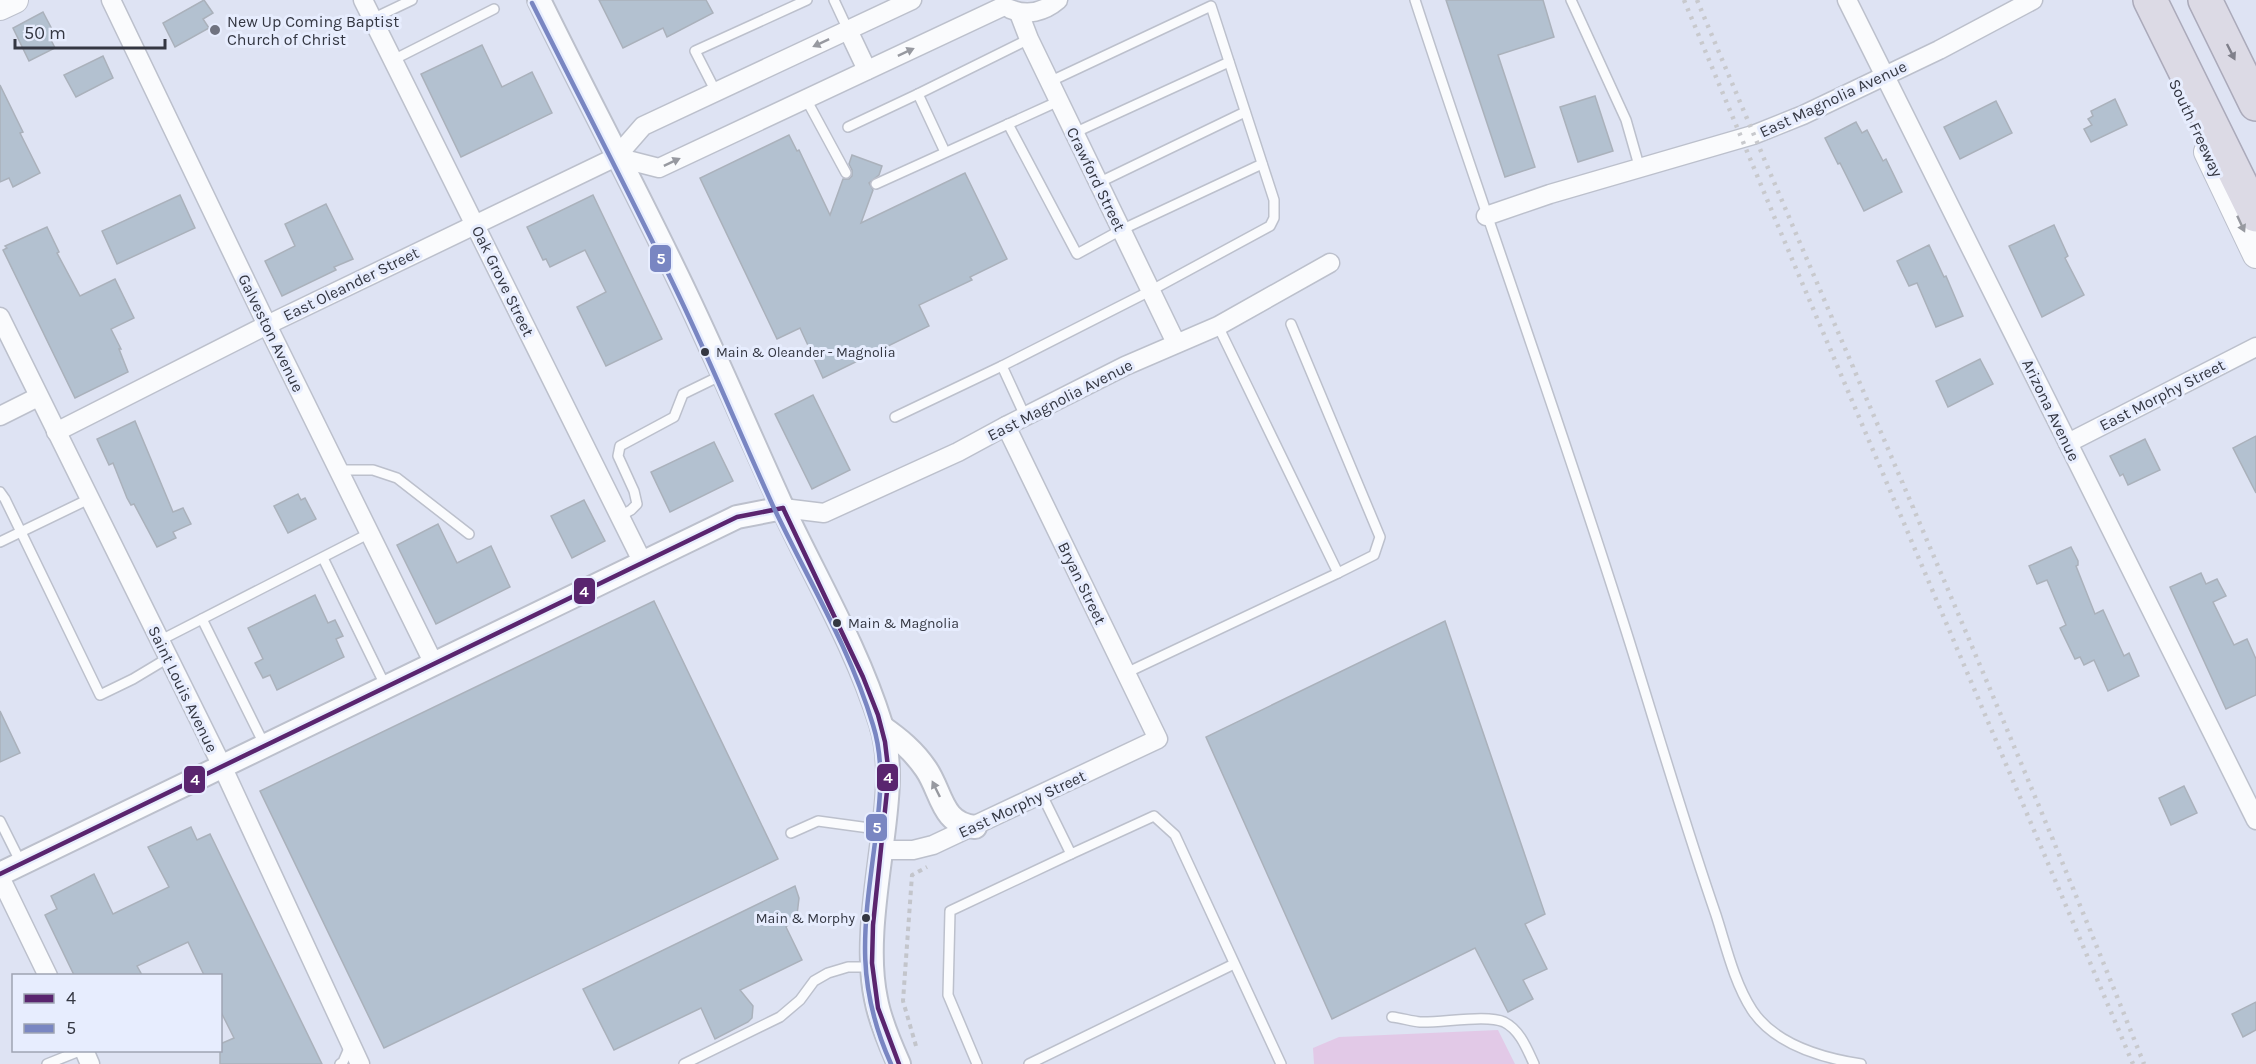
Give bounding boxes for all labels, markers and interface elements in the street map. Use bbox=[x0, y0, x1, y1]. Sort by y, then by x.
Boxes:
scale bar bbox=[15, 12, 165, 50]
place label: New Up Coming Baptist Church of Christ bbox=[227, 12, 399, 49]
text: 50 m bbox=[24, 22, 66, 44]
marker: New Up Coming Baptist Church of Christ bbox=[208, 23, 222, 37]
one-way arrow bbox=[812, 38, 829, 47]
one-way arrow bbox=[2225, 43, 2235, 61]
one-way arrow bbox=[897, 48, 914, 57]
street label: East Magnolia Avenue bbox=[1756, 57, 1910, 141]
street label: South Freeway bbox=[2165, 76, 2227, 181]
street label: Crawford Street bbox=[1063, 124, 1129, 234]
one-way arrow bbox=[664, 157, 682, 167]
one-way arrow bbox=[2237, 215, 2246, 232]
street label: Oak Grove Street bbox=[468, 223, 538, 339]
street label: East Oleander Street bbox=[280, 243, 422, 325]
line badge: 5 bbox=[649, 244, 672, 273]
text: 5 bbox=[656, 249, 666, 268]
street label: Galveston Avenue bbox=[234, 271, 308, 395]
place label: Main & Oleander - Magnolia bbox=[716, 344, 895, 361]
marker: Main & Oleander - Magnolia bbox=[699, 346, 711, 358]
street label: East Magnolia Avenue bbox=[984, 355, 1136, 445]
street label: East Morphy Street bbox=[2096, 355, 2228, 435]
street label: Arizona Avenue bbox=[2018, 356, 2084, 464]
street label: Bryan Street bbox=[1054, 539, 1110, 627]
line badge: 4 bbox=[573, 577, 596, 605]
text: 4 bbox=[579, 582, 589, 601]
place label: Main & Magnolia bbox=[848, 615, 959, 632]
marker: Main & Magnolia bbox=[831, 617, 843, 629]
street label: Saint Louis Avenue bbox=[144, 623, 222, 755]
line badge: 4 bbox=[876, 763, 899, 792]
line badge: 4 bbox=[183, 765, 206, 794]
street label: East Morphy Street bbox=[955, 766, 1089, 842]
text: 4 bbox=[883, 768, 893, 787]
text: 4 bbox=[190, 770, 200, 789]
one-way arrow bbox=[932, 780, 941, 797]
line badge: 5 bbox=[865, 813, 888, 842]
text: 5 bbox=[872, 818, 882, 837]
place label: Main & Morphy bbox=[756, 910, 855, 927]
marker: Main & Morphy bbox=[860, 912, 872, 924]
legend bbox=[12, 974, 222, 1052]
text: 4 bbox=[66, 987, 76, 1009]
text: 5 bbox=[66, 1017, 76, 1039]

